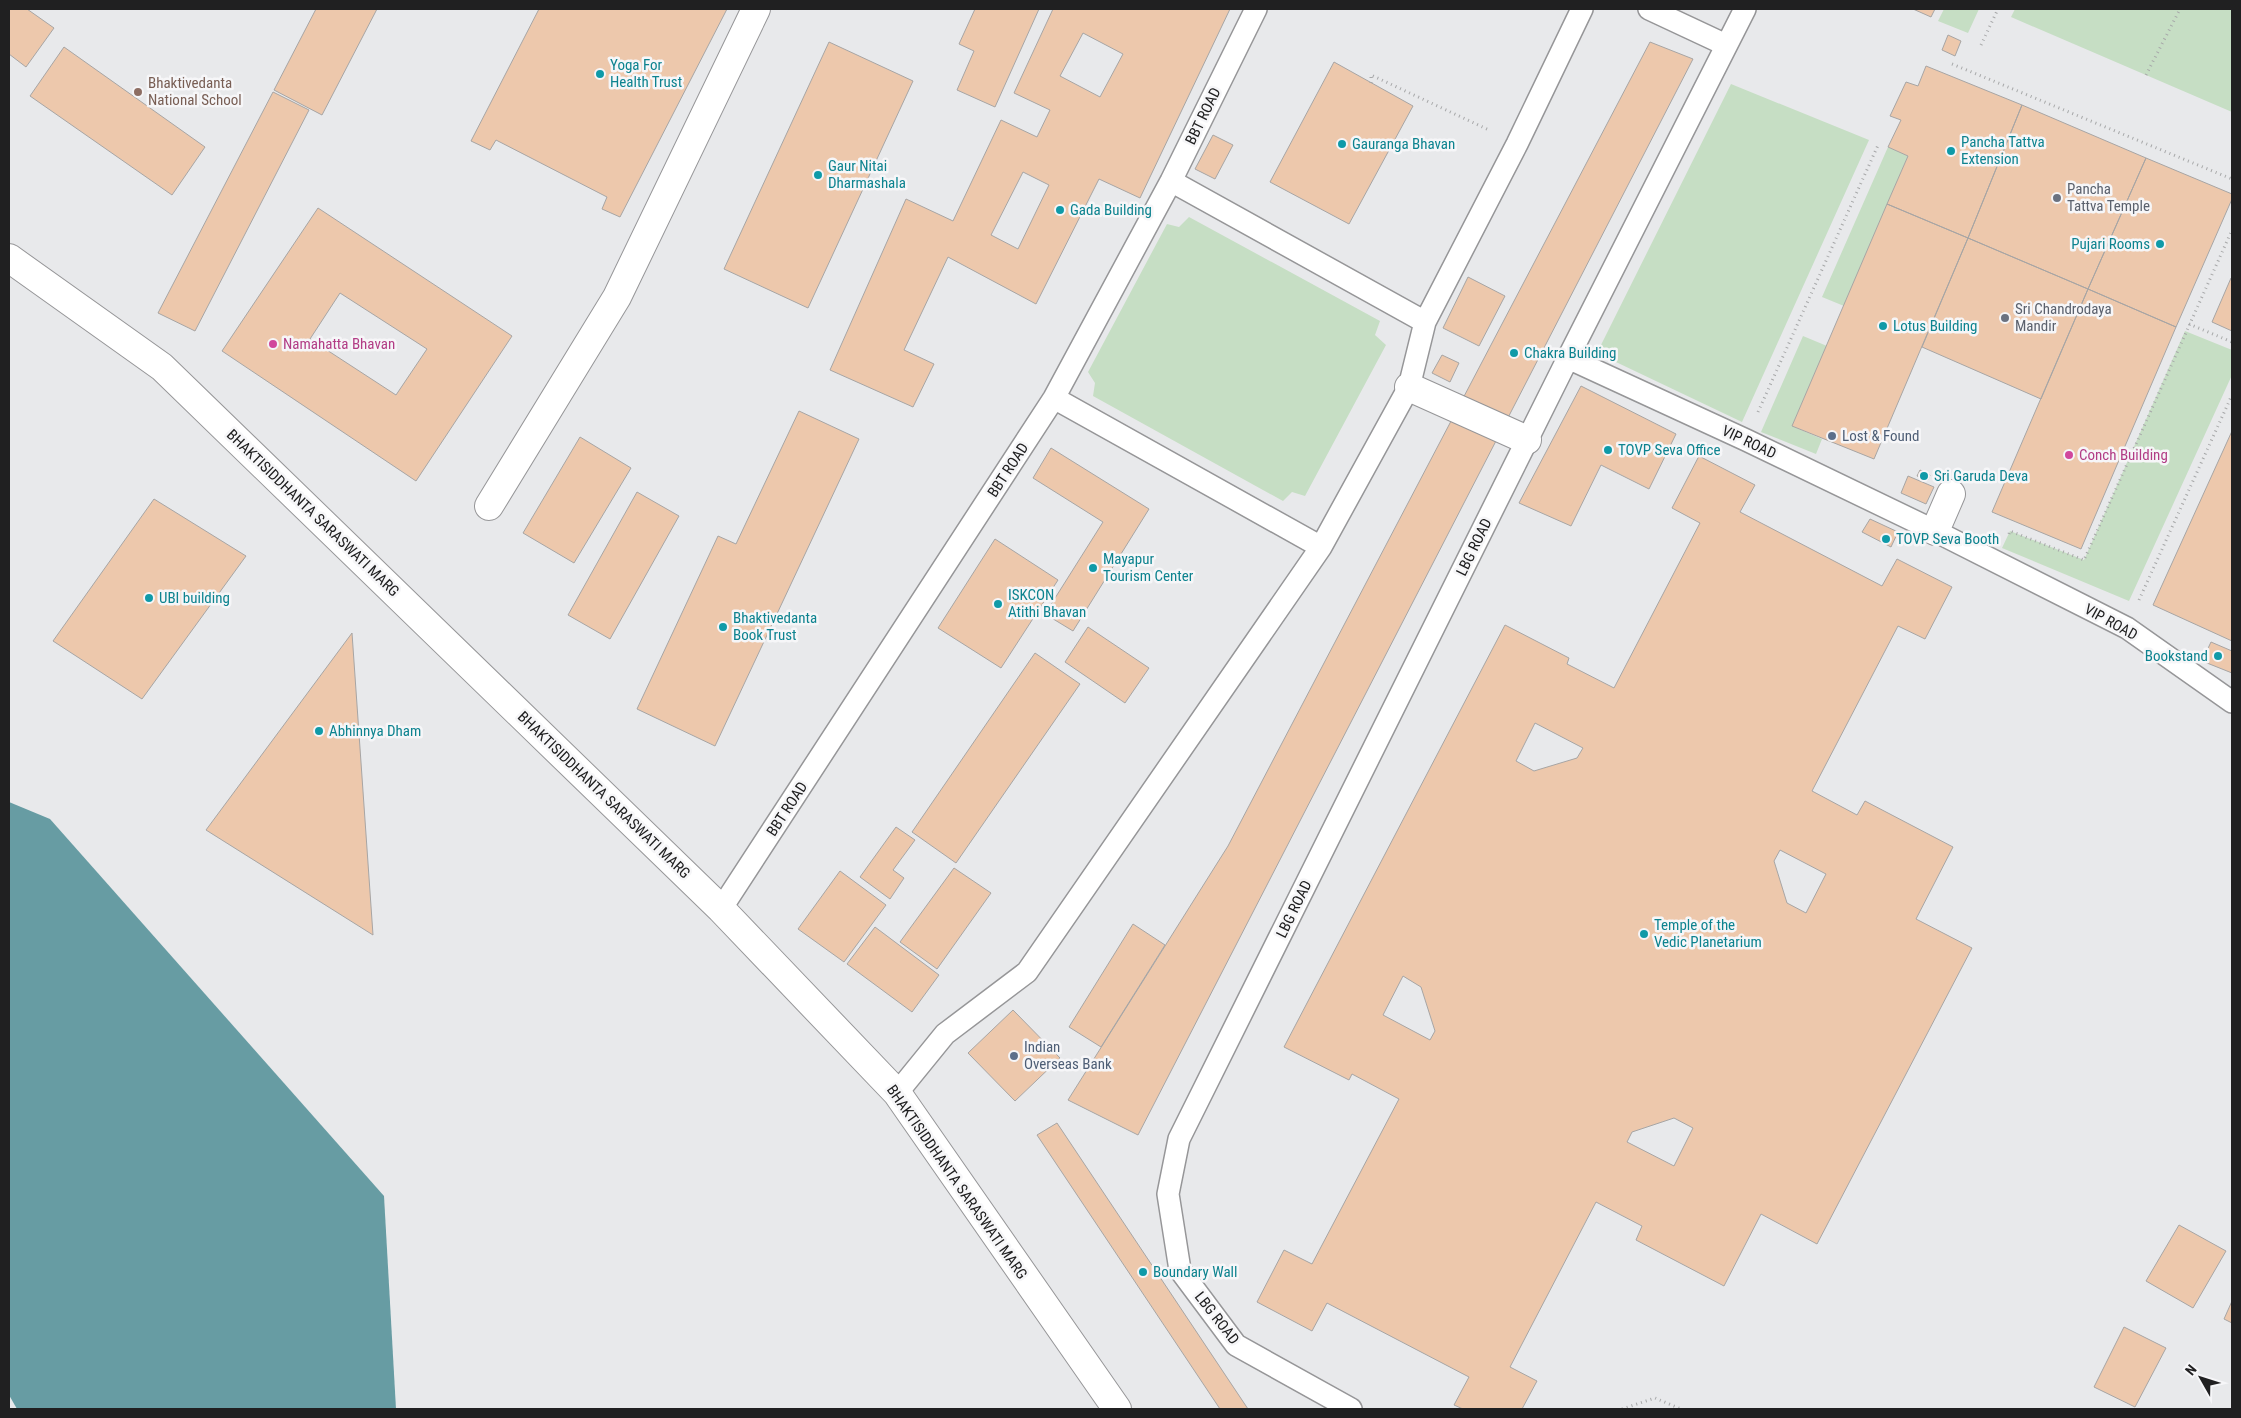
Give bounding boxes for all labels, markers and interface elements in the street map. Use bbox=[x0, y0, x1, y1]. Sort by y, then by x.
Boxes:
place label: Yoga For Health Trust bbox=[610, 56, 682, 91]
marker: Yoga For Health Trust bbox=[594, 68, 606, 80]
place label: Bhaktivedanta National School bbox=[148, 74, 242, 109]
street label: BBT ROAD bbox=[1182, 85, 1224, 147]
marker: Bhaktivedanta National School bbox=[132, 86, 144, 98]
place label: Pancha Tattva Extension bbox=[1961, 133, 2045, 168]
place label: Gauranga Bhavan bbox=[1352, 135, 1455, 153]
marker: Gauranga Bhavan bbox=[1336, 138, 1348, 150]
marker: Pancha Tattva Extension bbox=[1945, 145, 1957, 157]
place label: Gaur Nitai Dharmashala bbox=[828, 157, 906, 192]
marker: Gaur Nitai Dharmashala bbox=[812, 169, 824, 181]
place label: Pancha Tattva Temple bbox=[2067, 180, 2150, 215]
marker: Pancha Tattva Temple bbox=[2051, 192, 2063, 204]
place label: Gada Building bbox=[1070, 201, 1152, 219]
marker: Gada Building bbox=[1054, 204, 1066, 216]
place label: Pujari Rooms bbox=[2071, 235, 2150, 253]
marker: Pujari Rooms bbox=[2154, 238, 2166, 250]
place label: Sri Chandrodaya Mandir bbox=[2015, 300, 2112, 335]
marker: Sri Chandrodaya Mandir bbox=[1999, 312, 2011, 324]
place label: Lotus Building bbox=[1893, 317, 1978, 335]
marker: Lotus Building bbox=[1877, 320, 1889, 332]
place label: Namahatta Bhavan bbox=[283, 335, 395, 353]
marker: Namahatta Bhavan bbox=[267, 338, 279, 350]
place label: Chakra Building bbox=[1524, 344, 1616, 362]
marker: Chakra Building bbox=[1508, 347, 1520, 359]
street label: VIP ROAD bbox=[1719, 422, 1779, 462]
street label: BHAKTISIDDHANTA SARASWATI MARG bbox=[223, 426, 403, 600]
place label: Lost & Found bbox=[1842, 427, 1920, 445]
marker: Lost & Found bbox=[1826, 430, 1838, 442]
street label: BBT ROAD bbox=[984, 439, 1032, 501]
place label: TOVP Seva Office bbox=[1618, 441, 1720, 459]
marker: TOVP Seva Office bbox=[1602, 444, 1614, 456]
place label: Conch Building bbox=[2079, 446, 2168, 464]
marker: Conch Building bbox=[2063, 449, 2075, 461]
place label: Sri Garuda Deva bbox=[1934, 467, 2028, 485]
marker: Sri Garuda Deva bbox=[1918, 470, 1930, 482]
street label: LBG ROAD bbox=[1452, 515, 1496, 579]
place label: TOVP Seva Booth bbox=[1896, 530, 1999, 548]
marker: TOVP Seva Booth bbox=[1880, 533, 1892, 545]
place label: Mayapur Tourism Center bbox=[1103, 550, 1194, 585]
marker: Mayapur Tourism Center bbox=[1087, 562, 1099, 574]
place label: ISKCON Atithi Bhavan bbox=[1008, 586, 1086, 621]
place label: UBI building bbox=[159, 589, 230, 607]
marker: UBI building bbox=[143, 592, 155, 604]
marker: ISKCON Atithi Bhavan bbox=[992, 598, 1004, 610]
street label: VIP ROAD bbox=[2081, 600, 2141, 644]
place label: Bhaktivedanta Book Trust bbox=[733, 609, 817, 644]
marker: Bhaktivedanta Book Trust bbox=[717, 621, 729, 633]
place label: Bookstand bbox=[2145, 647, 2208, 665]
marker: Bookstand bbox=[2212, 650, 2224, 662]
street label: BHAKTISIDDHANTA SARASWATI MARG bbox=[514, 708, 694, 882]
place label: Abhinnya Dham bbox=[329, 722, 421, 740]
marker: Abhinnya Dham bbox=[313, 725, 325, 737]
street label: BBT ROAD bbox=[763, 778, 811, 840]
street label: LBG ROAD bbox=[1272, 877, 1316, 941]
place label: Temple of the Vedic Planetarium bbox=[1654, 916, 1762, 951]
marker: Temple of the Vedic Planetarium bbox=[1638, 928, 1650, 940]
place label: Indian Overseas Bank bbox=[1024, 1038, 1112, 1073]
marker: Indian Overseas Bank bbox=[1008, 1050, 1020, 1062]
street label: BHAKTISIDDHANTA SARASWATI MARG bbox=[883, 1082, 1031, 1282]
place label: Boundary Wall bbox=[1153, 1263, 1238, 1281]
marker: Boundary Wall bbox=[1137, 1266, 1149, 1278]
street label: LBG ROAD bbox=[1191, 1288, 1243, 1348]
north arrow bbox=[2176, 1353, 2226, 1403]
text: N bbox=[2182, 1361, 2200, 1378]

